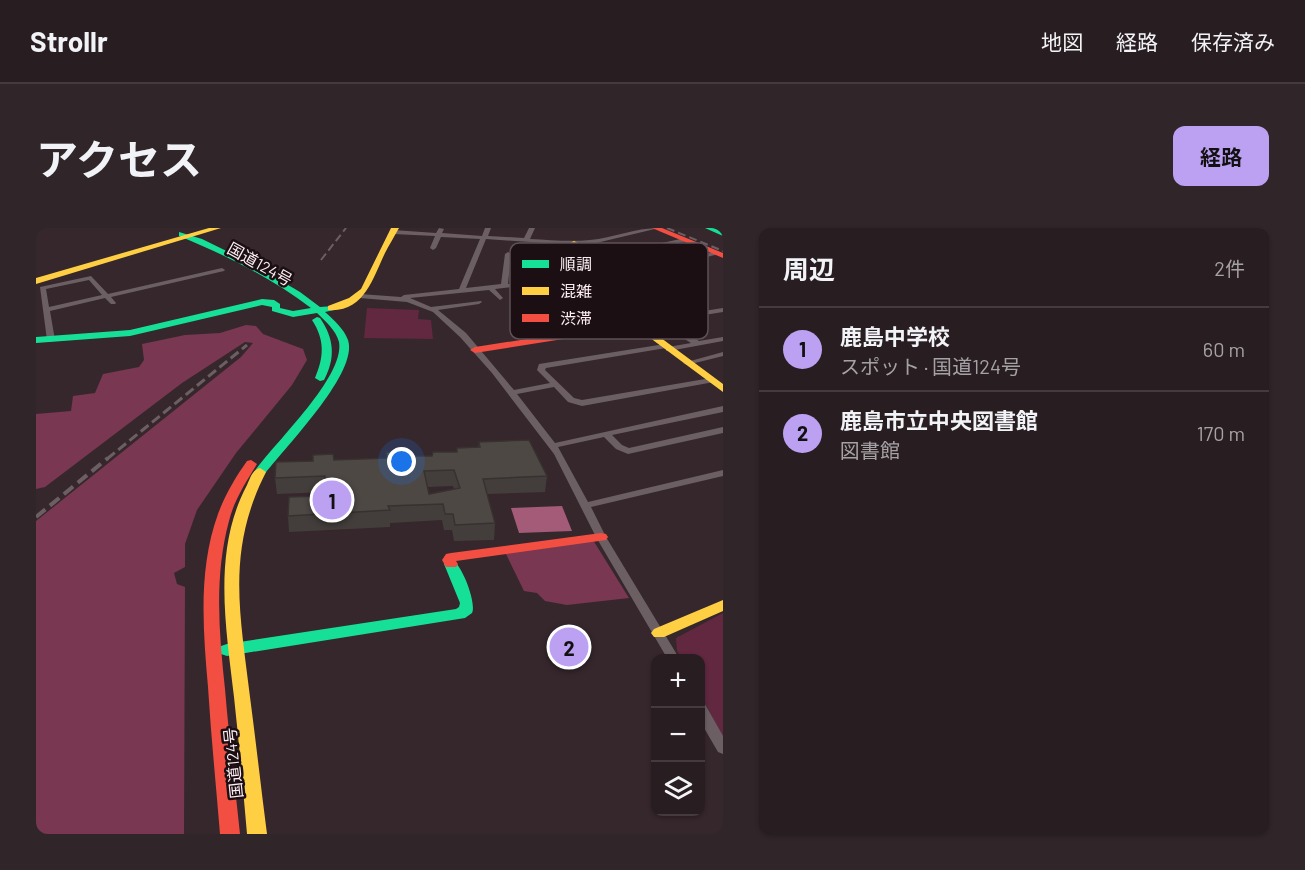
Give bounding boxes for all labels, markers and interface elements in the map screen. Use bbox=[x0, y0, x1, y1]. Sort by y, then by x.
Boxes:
text: Strollr bbox=[30, 24, 108, 58]
text: 地図 bbox=[1041, 29, 1083, 54]
text: 経路 bbox=[1116, 29, 1158, 54]
text: 保存済み bbox=[1191, 29, 1275, 54]
button: 経路 bbox=[1173, 126, 1269, 186]
text: アクセス bbox=[36, 133, 202, 183]
street label: 国道124号 bbox=[225, 238, 296, 289]
legend bbox=[510, 243, 708, 339]
text: 周辺 bbox=[783, 253, 835, 284]
text: 順調 bbox=[560, 254, 592, 273]
text: 2件 bbox=[1214, 256, 1245, 280]
text: 混雑 bbox=[560, 281, 592, 300]
text: 渋滞 bbox=[560, 308, 592, 327]
text: 鹿島中学校 bbox=[840, 323, 950, 349]
text: 1 bbox=[799, 337, 806, 361]
text: 60 m bbox=[1203, 337, 1245, 361]
text: スポット · 国道124号 bbox=[840, 354, 1021, 378]
text: 鹿島市立中央図書館 bbox=[840, 407, 1038, 433]
text: 2 bbox=[797, 421, 808, 445]
text: 170 m bbox=[1197, 421, 1245, 445]
text: 図書館 bbox=[840, 438, 900, 462]
your location bbox=[387, 447, 416, 476]
pin: 1 bbox=[312, 478, 352, 522]
pin: 2 bbox=[550, 624, 588, 670]
map controls bbox=[651, 654, 705, 816]
button: + bbox=[651, 654, 705, 708]
button: − bbox=[651, 708, 705, 762]
street label: 国道124号 bbox=[219, 727, 246, 799]
button: layers bbox=[651, 762, 705, 816]

